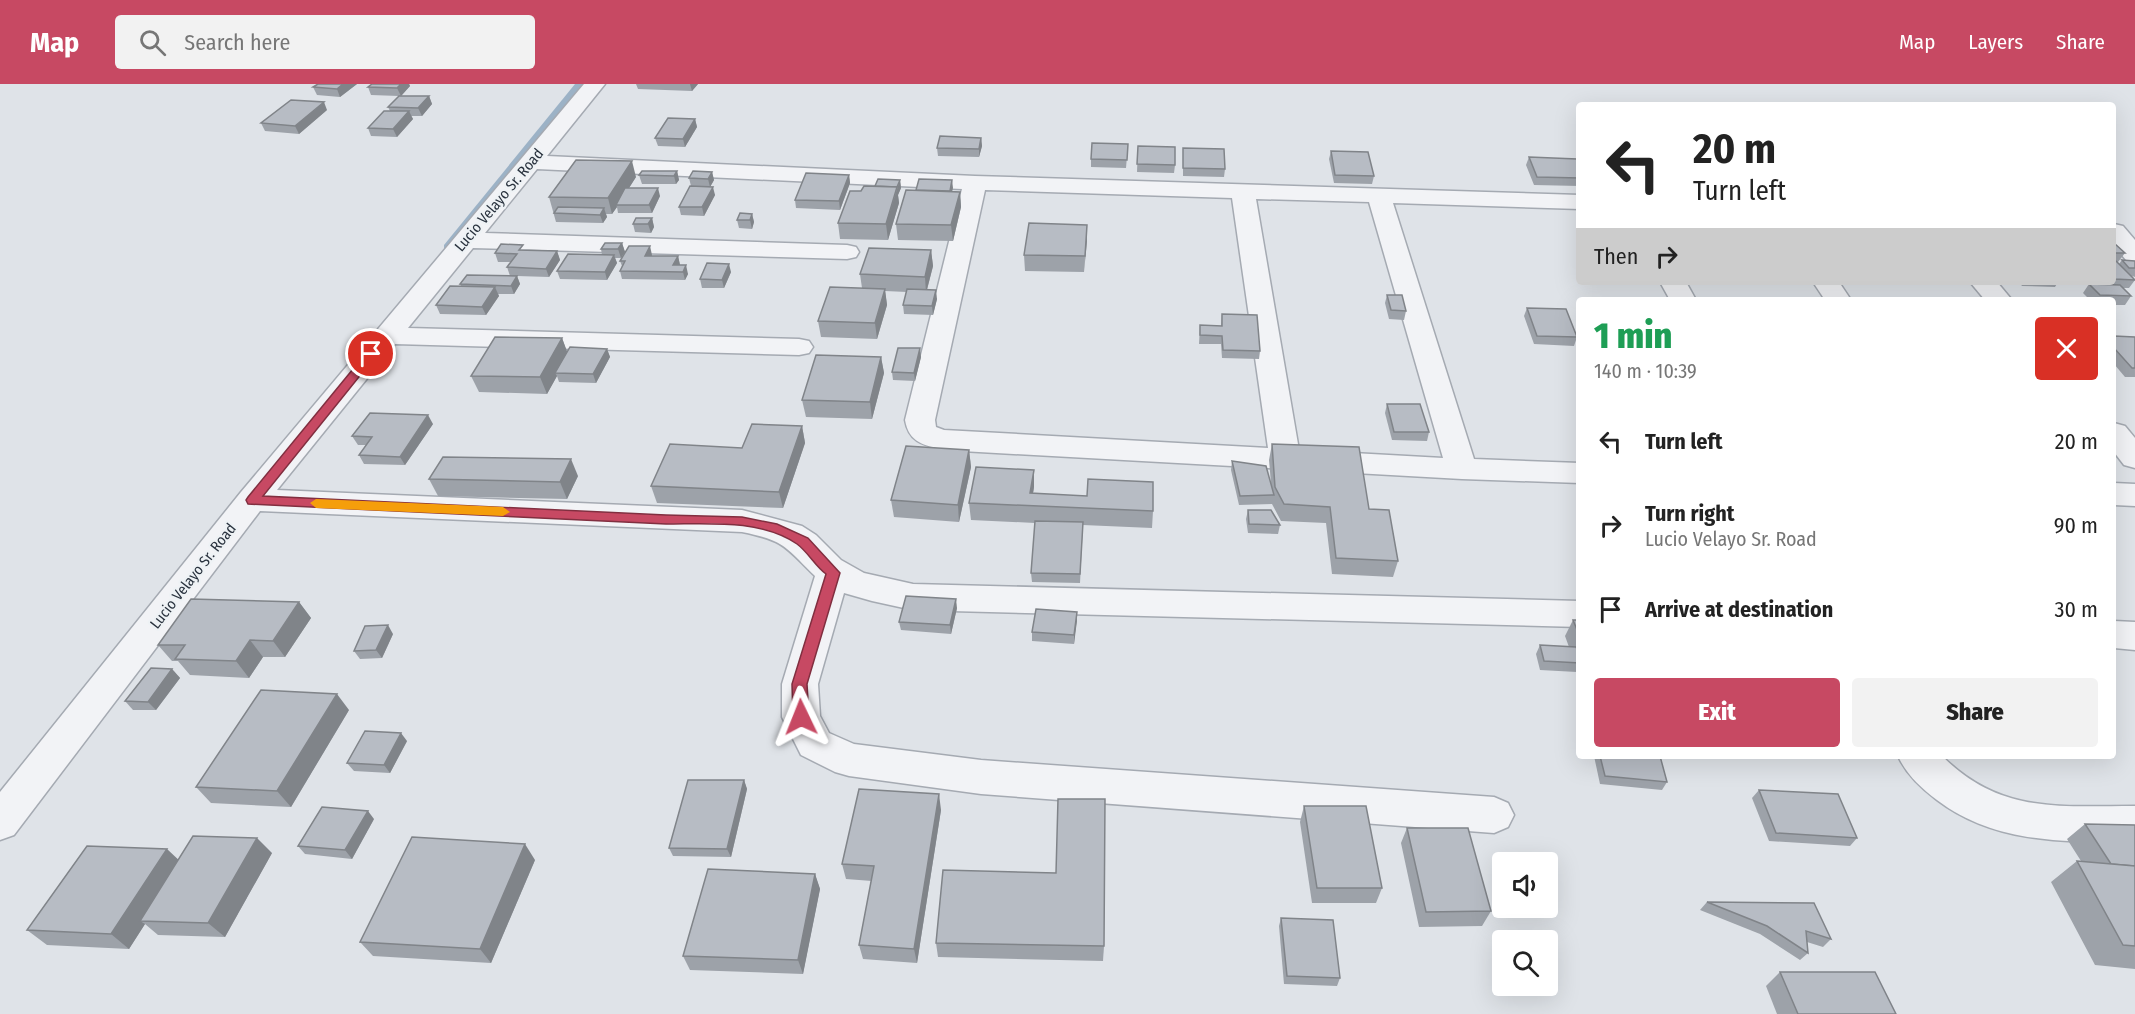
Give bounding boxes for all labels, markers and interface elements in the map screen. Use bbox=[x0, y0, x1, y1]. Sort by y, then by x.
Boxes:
search box bbox=[115, 15, 535, 69]
text: Map bbox=[30, 26, 79, 59]
icon: search bbox=[136, 26, 169, 59]
text: Search here bbox=[184, 29, 290, 56]
text: Map bbox=[1899, 29, 1935, 55]
text: Layers bbox=[1968, 29, 2023, 55]
text: Share bbox=[2056, 29, 2105, 55]
text: 20 m bbox=[1693, 124, 1776, 174]
icon: left bbox=[1594, 126, 1672, 204]
street label: Lucio Velayo Sr. Road bbox=[451, 145, 547, 255]
text: Turn left bbox=[1693, 175, 1786, 207]
icon: right bbox=[1650, 240, 1683, 273]
text: Then bbox=[1594, 243, 1638, 270]
text: 1 min bbox=[1594, 314, 1672, 358]
button: close bbox=[2035, 317, 2098, 380]
pin bbox=[345, 328, 396, 379]
icon: arrive bbox=[354, 337, 387, 370]
text: 140 m · 10:39 bbox=[1594, 359, 1697, 383]
icon: left bbox=[1594, 425, 1627, 458]
text: Turn left bbox=[1645, 428, 1723, 455]
text: 20 m bbox=[2055, 428, 2098, 455]
text: Turn right bbox=[1645, 500, 1734, 527]
icon: right bbox=[1594, 509, 1627, 542]
text: 90 m bbox=[2054, 512, 2098, 539]
street label: Lucio Velayo Sr. Road bbox=[146, 520, 240, 632]
text: Lucio Velayo Sr. Road bbox=[1645, 527, 1817, 551]
icon: arrive bbox=[1594, 593, 1627, 626]
text: Arrive at destination bbox=[1645, 596, 1833, 623]
text: 30 m bbox=[2055, 596, 2098, 623]
button: Exit bbox=[1594, 678, 1840, 747]
button: Share bbox=[1852, 678, 2098, 747]
position arrow bbox=[769, 685, 833, 749]
map controls bbox=[1492, 852, 1558, 996]
button: sound bbox=[1492, 852, 1558, 918]
button: search bbox=[1492, 930, 1558, 996]

